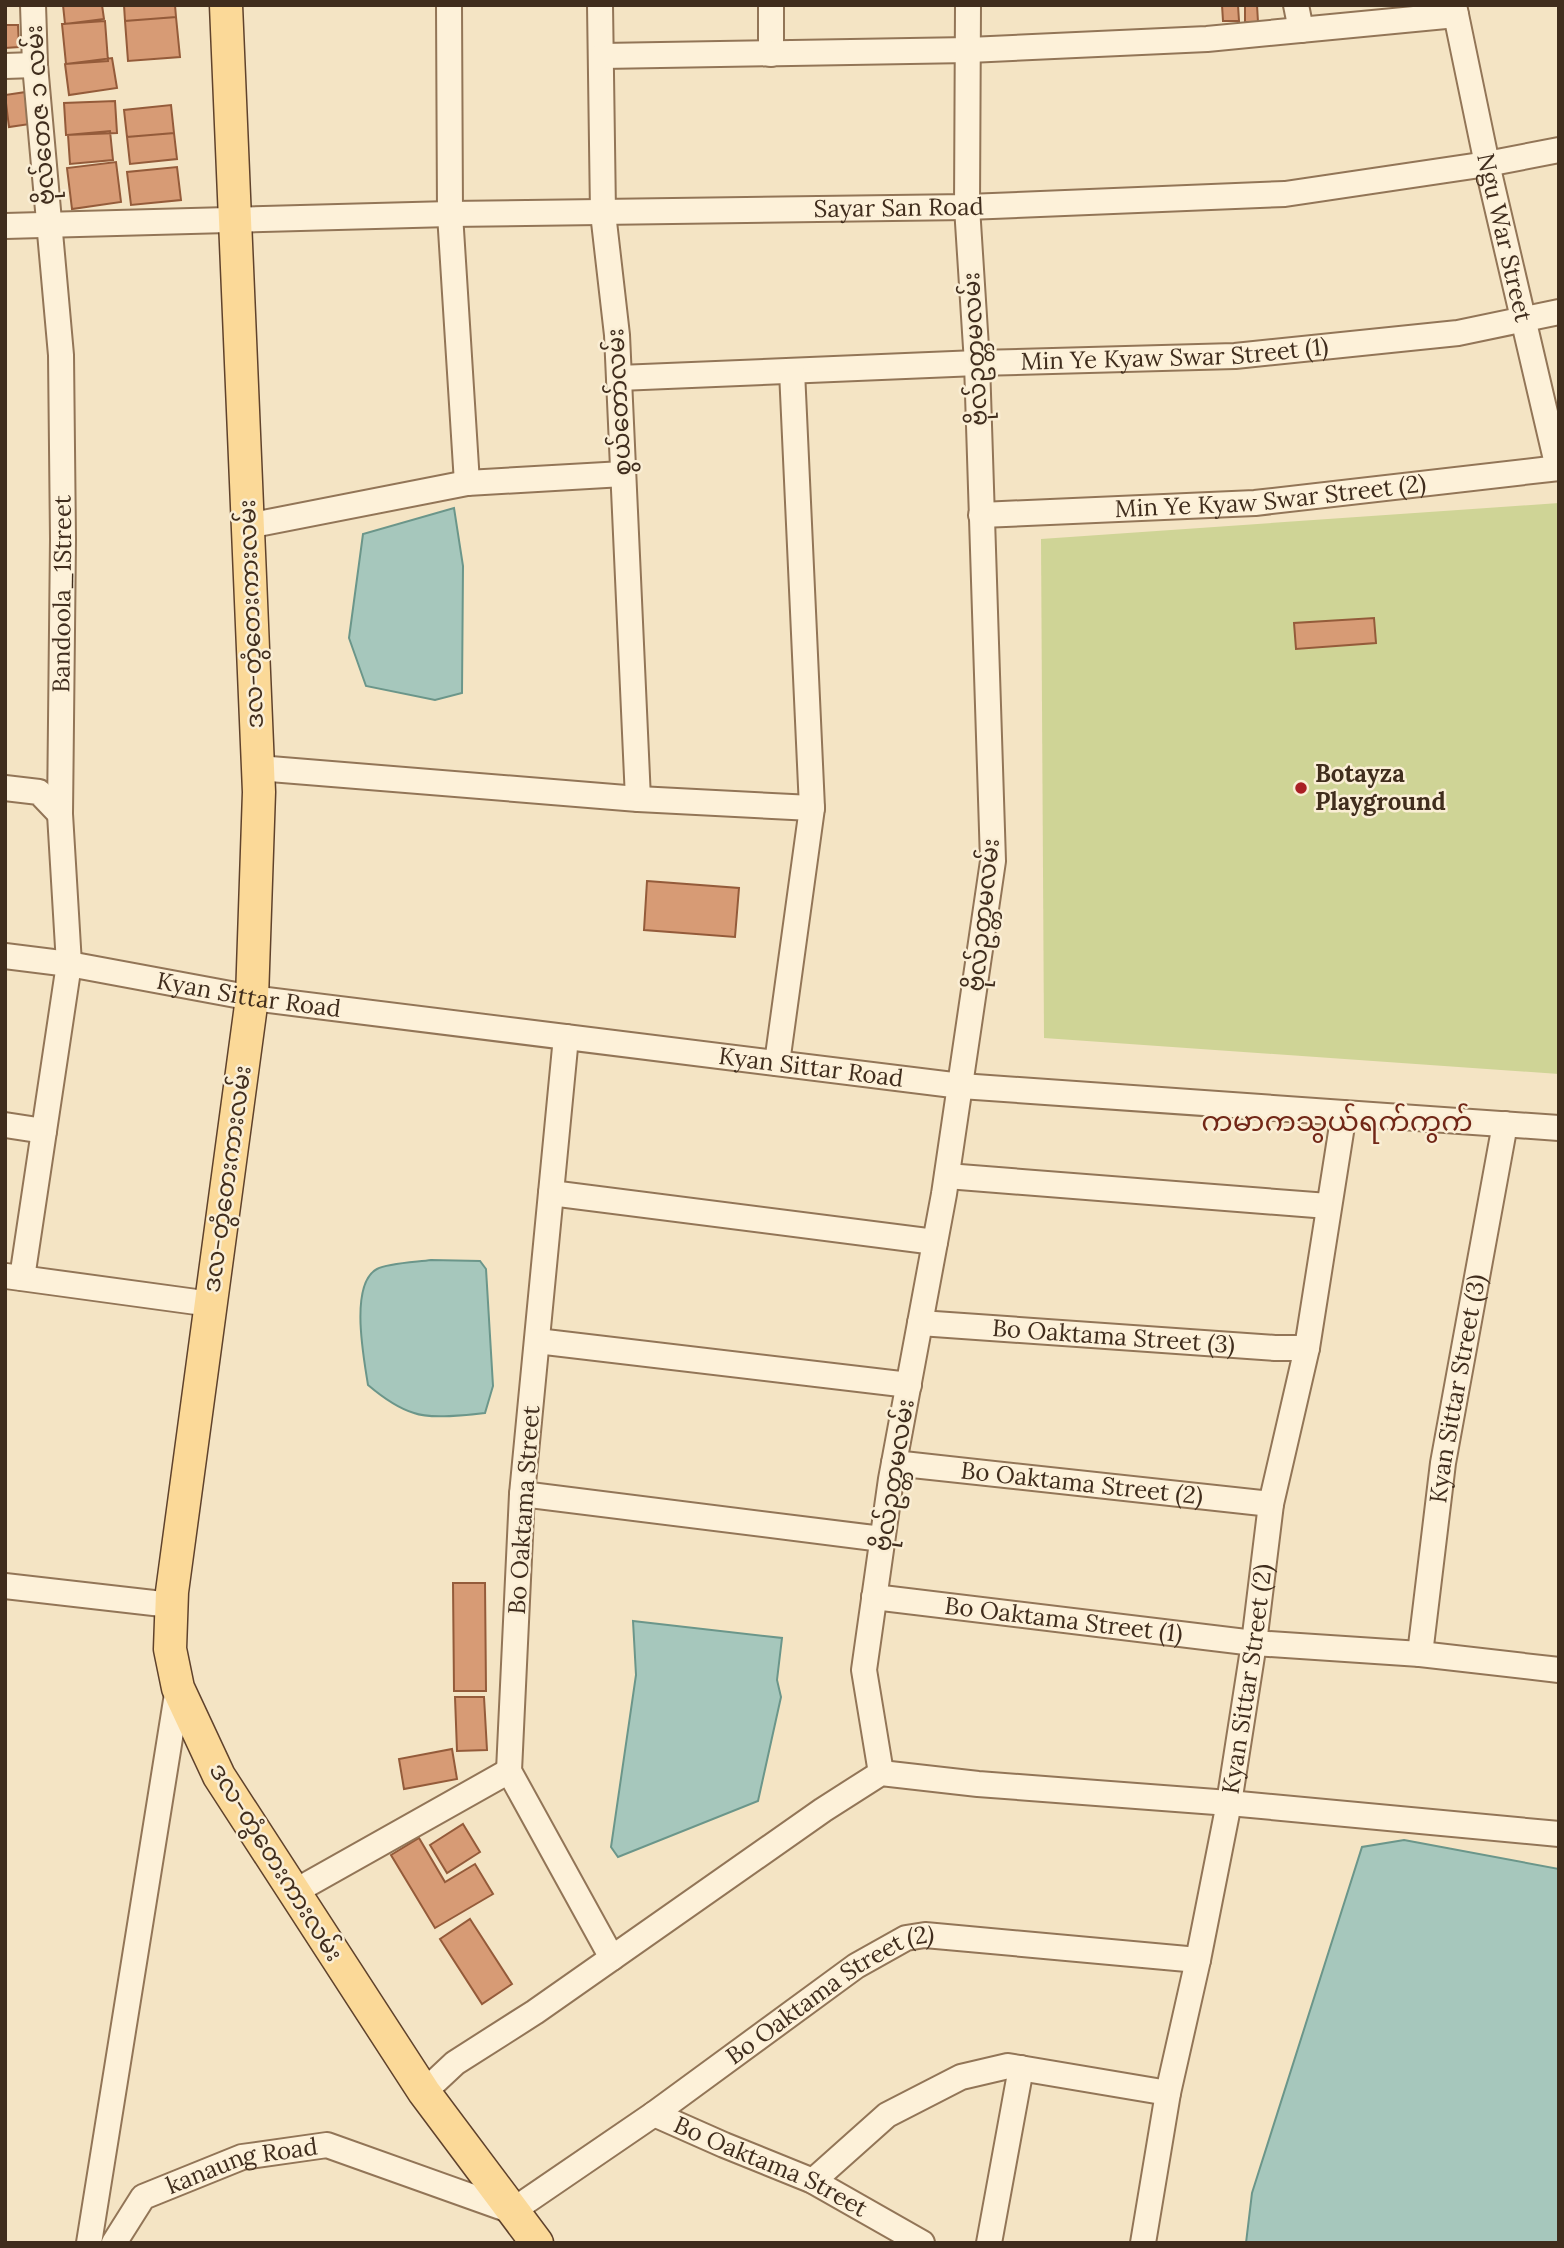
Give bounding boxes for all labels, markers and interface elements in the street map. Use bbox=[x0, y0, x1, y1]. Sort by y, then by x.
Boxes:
street label: ဗိုလ်တေဇ ၁ လမ်း bbox=[18, 24, 65, 206]
street label: Ngu War Street bbox=[1470, 150, 1540, 326]
street label: Sayar San Road bbox=[814, 190, 984, 224]
street label: ဗိုလ်ဥတ္တမလမ်း bbox=[955, 271, 998, 427]
street label: စွယ်တော်လမ်း bbox=[599, 327, 641, 476]
street label: Min Ye Kyaw Swar Street (1) bbox=[1020, 330, 1330, 377]
street label: Min Ye Kyaw Swar Street (2) bbox=[1114, 467, 1428, 524]
street label: Bandoola_1Street bbox=[45, 494, 78, 693]
street label: ဒလ-တွံတေးကားလမ်း bbox=[231, 499, 273, 729]
place label: Botayza Playground bbox=[1315, 758, 1446, 817]
marker: Botayza Playground bbox=[1293, 780, 1309, 796]
street label: ဗိုလ်ဥတ္တမလမ်း bbox=[959, 837, 1010, 994]
street label: Kyan Sittar Road bbox=[154, 965, 343, 1024]
street label: Kyan Sittar Road bbox=[717, 1040, 905, 1094]
street label: ဒလ-တွံတေးကားလမ်း bbox=[195, 1063, 261, 1295]
district label: ကမာကသွယ်ရက်ကွက် bbox=[1201, 1103, 1473, 1144]
street label: Kyan Sittar Street (3) bbox=[1422, 1272, 1492, 1505]
street label: Bo Oaktama Street (3) bbox=[991, 1312, 1236, 1360]
street label: ဗိုလ်ဥတ္တမလမ်း bbox=[866, 1397, 925, 1554]
street label: Bo Oaktama Street bbox=[501, 1404, 546, 1616]
street label: Bo Oaktama Street (2) bbox=[959, 1454, 1205, 1512]
street label: Kyan Sittar Street (2) bbox=[1215, 1562, 1279, 1796]
street label: Bo Oaktama Street (1) bbox=[943, 1590, 1184, 1649]
street label: ဒလ-တွံတေးကားလမ်း bbox=[200, 1756, 350, 1969]
street label: Bo Oaktama Street (2) bbox=[719, 1919, 936, 2071]
street label: Bo Oaktama Street bbox=[669, 2109, 874, 2224]
street label: kanaung Road bbox=[162, 2131, 319, 2201]

